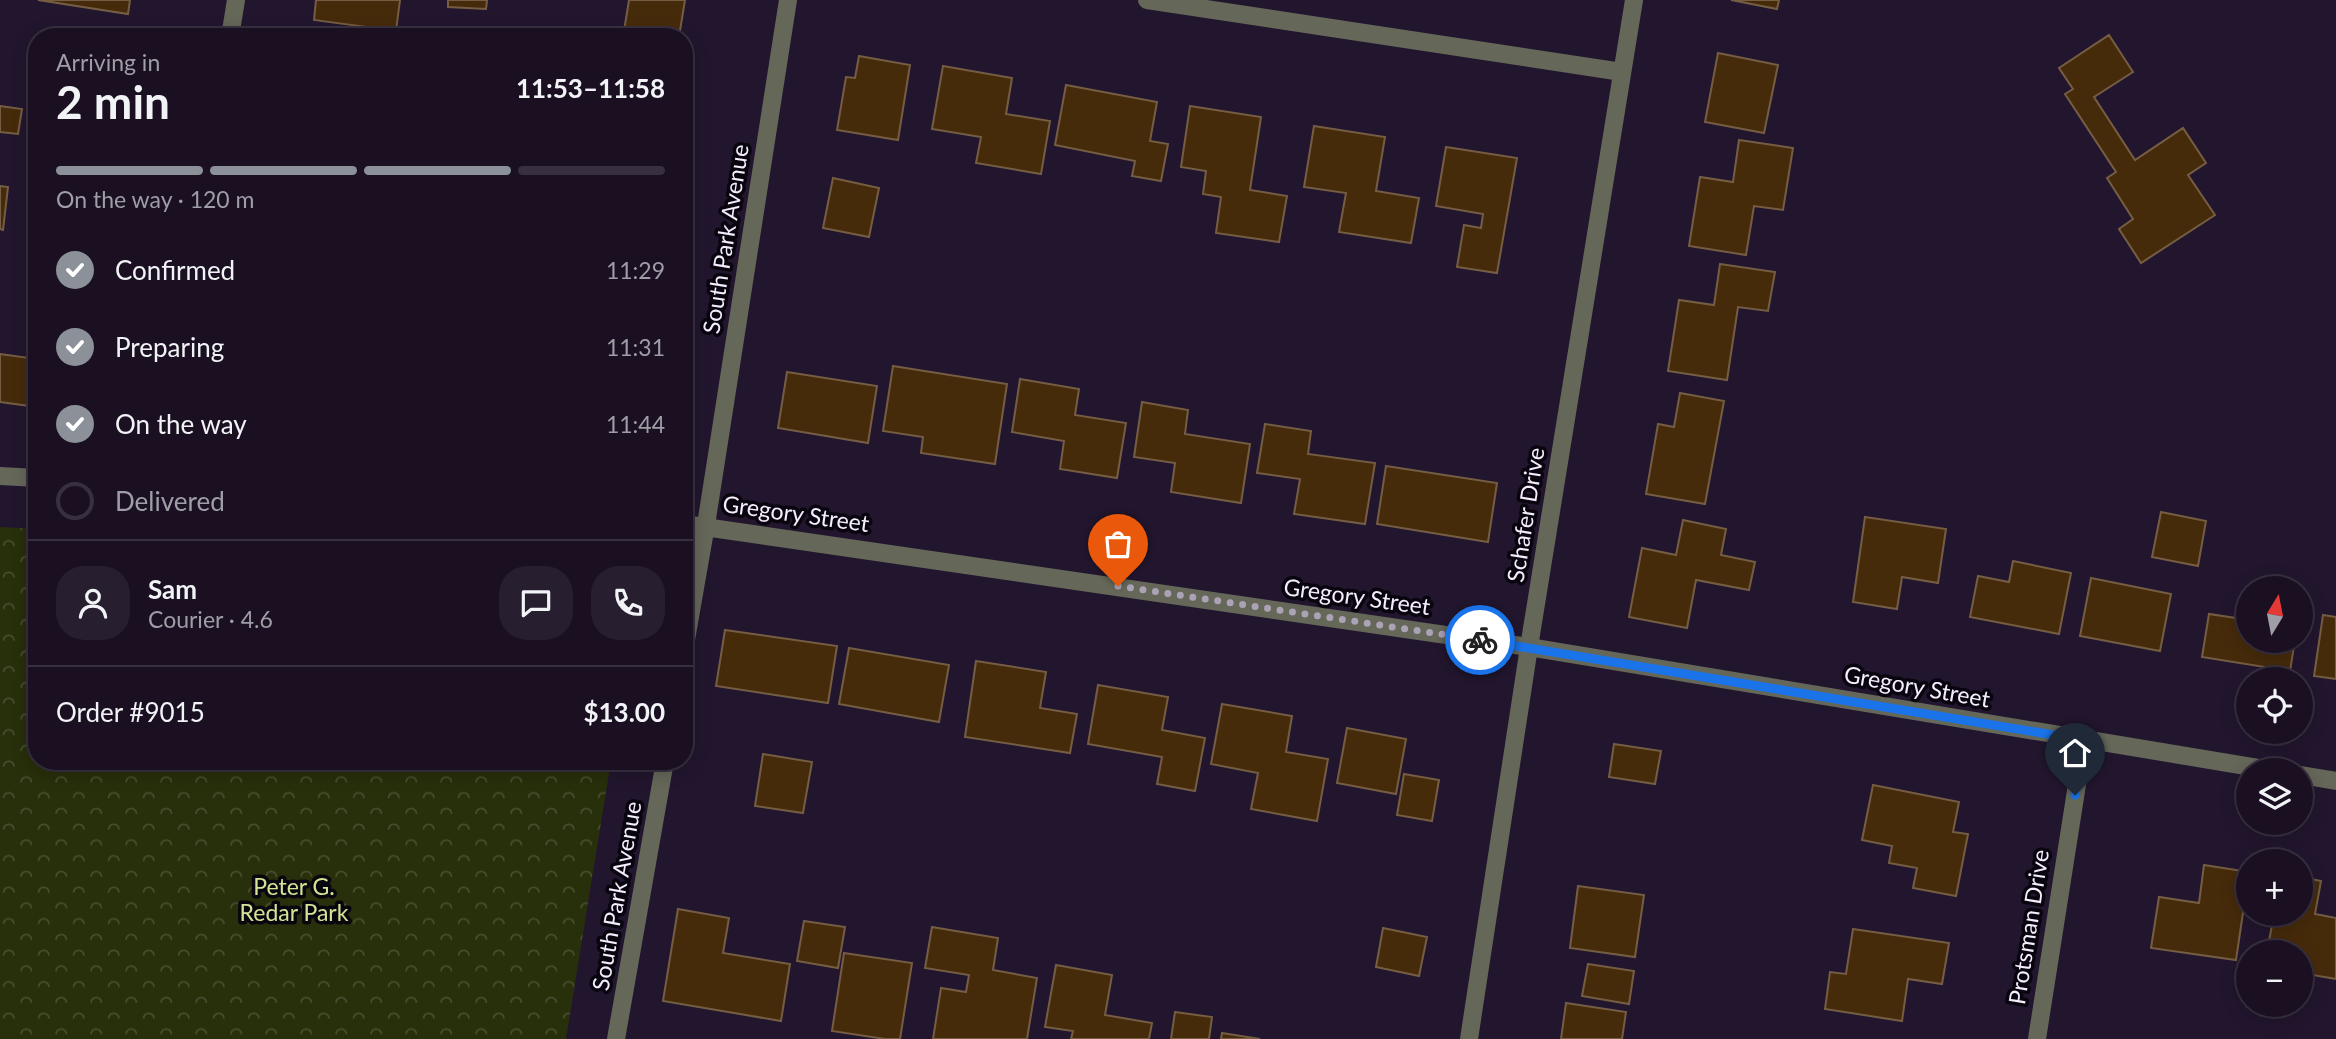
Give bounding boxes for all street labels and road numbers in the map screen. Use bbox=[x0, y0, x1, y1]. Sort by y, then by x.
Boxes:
street label: South Park Avenue bbox=[696, 142, 754, 336]
street label: Schafer Drive bbox=[1501, 446, 1549, 584]
street label: Gregory Street bbox=[721, 489, 872, 537]
street label: Gregory Street bbox=[1282, 572, 1433, 620]
street label: Gregory Street bbox=[1842, 659, 1993, 713]
street label: South Park Avenue bbox=[586, 799, 646, 993]
street label: Protsman Drive bbox=[2002, 847, 2054, 1006]

